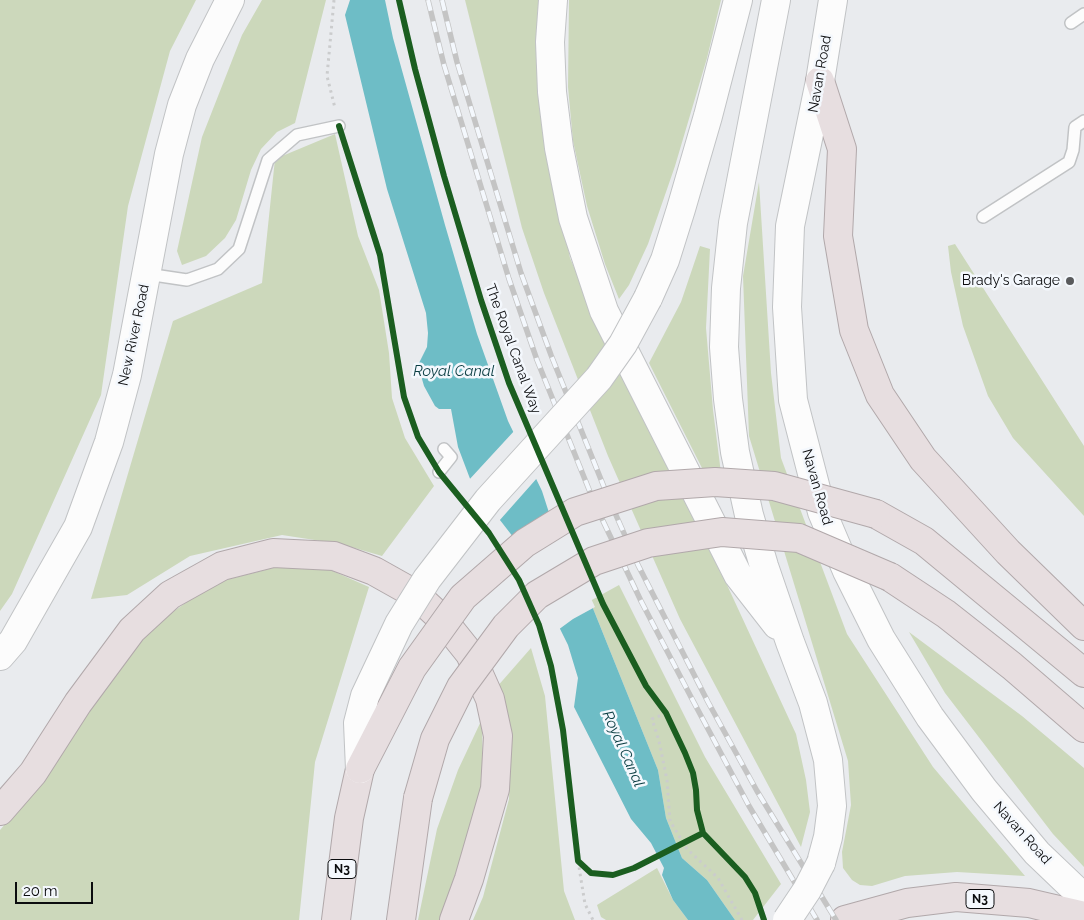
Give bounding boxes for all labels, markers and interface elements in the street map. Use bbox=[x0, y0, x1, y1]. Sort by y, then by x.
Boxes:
street label: Navan Road bbox=[805, 34, 835, 114]
place label: Brady's Garage bbox=[962, 273, 1060, 289]
marker: Brady's Garage bbox=[1064, 275, 1076, 287]
street label: The Royal Canal Way bbox=[482, 282, 544, 416]
street label: New River Road bbox=[115, 283, 153, 387]
water label: Royal Canal bbox=[413, 362, 495, 380]
street label: Navan Road bbox=[798, 447, 836, 527]
water label: Royal Canal bbox=[598, 708, 648, 790]
street label: Navan Road bbox=[990, 798, 1054, 868]
road number: N3 bbox=[328, 860, 356, 879]
scale bar bbox=[18, 872, 95, 904]
text: 20 m bbox=[23, 882, 58, 900]
road number: N3 bbox=[966, 890, 994, 909]

